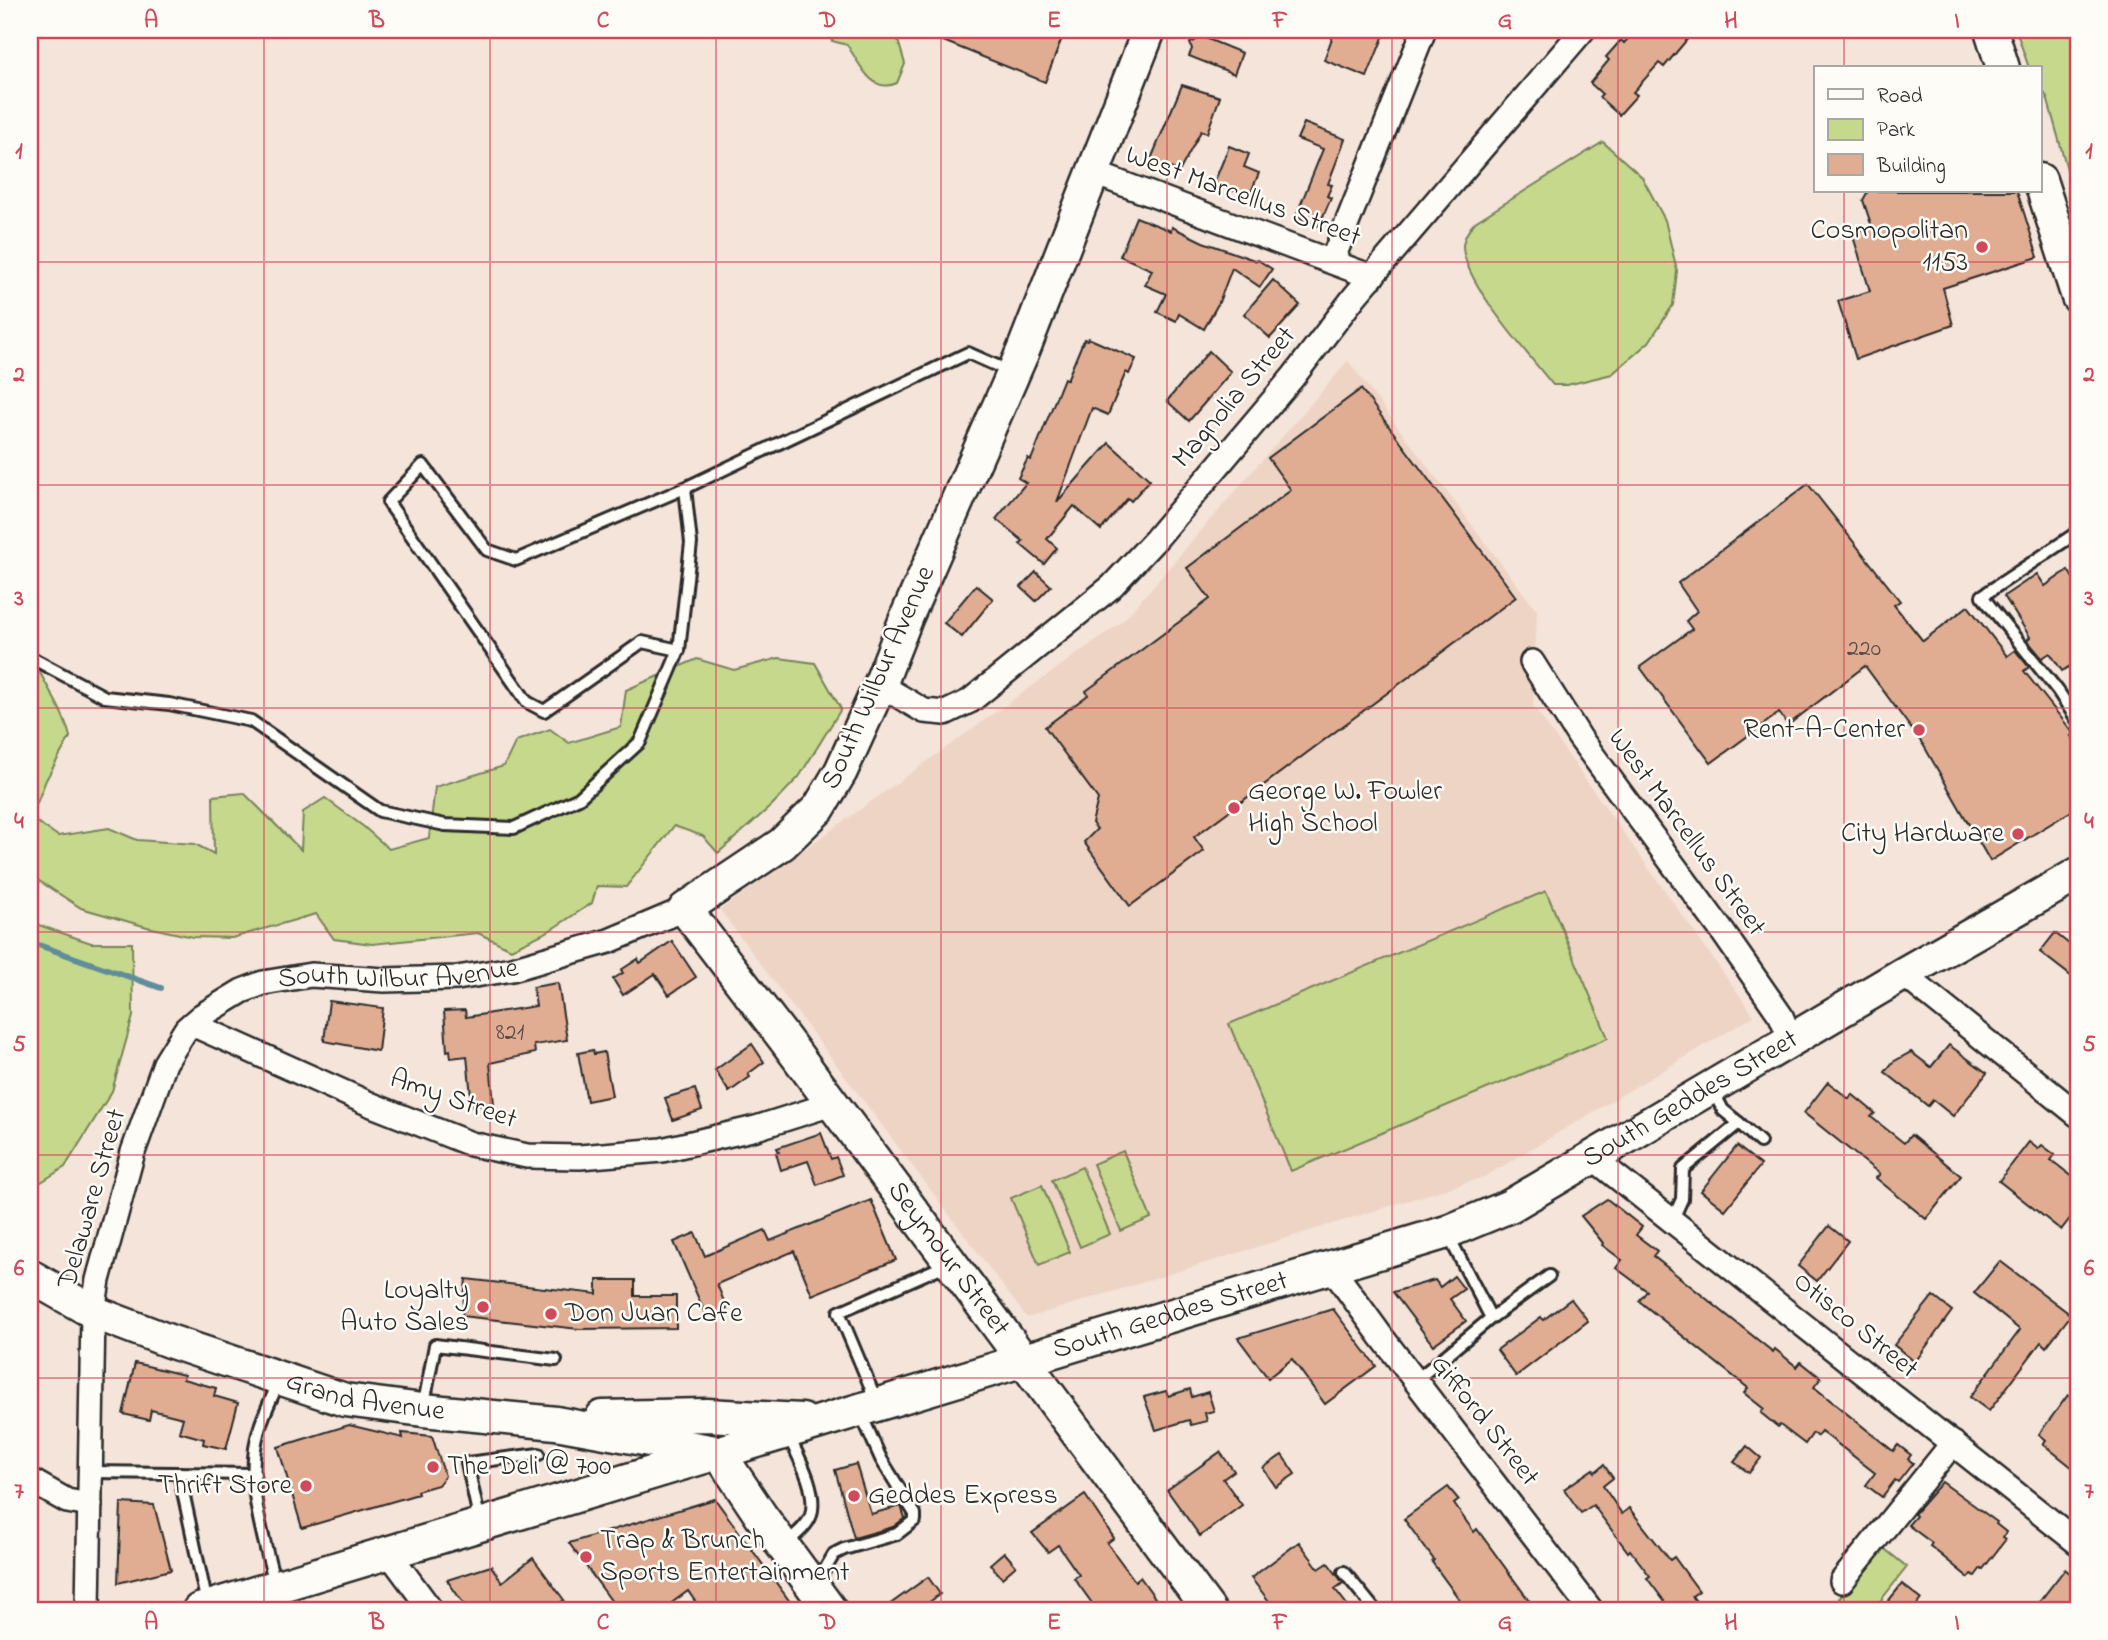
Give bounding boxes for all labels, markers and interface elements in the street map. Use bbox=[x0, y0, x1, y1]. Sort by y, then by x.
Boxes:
text: A bbox=[144, 5, 158, 38]
text: B bbox=[368, 5, 385, 38]
text: C bbox=[597, 5, 610, 38]
text: D bbox=[819, 5, 836, 38]
text: E bbox=[1047, 5, 1061, 38]
text: F bbox=[1272, 5, 1288, 38]
text: G bbox=[1498, 5, 1512, 38]
text: H bbox=[1724, 5, 1738, 38]
text: I bbox=[1954, 5, 1960, 38]
legend bbox=[1814, 66, 2042, 192]
text: Road bbox=[1877, 82, 1923, 112]
text: Park bbox=[1877, 116, 1916, 146]
street label: West Marcellus Street bbox=[1120, 135, 1366, 259]
text: 1 bbox=[15, 136, 23, 169]
text: 1 bbox=[2085, 136, 2093, 169]
text: Building bbox=[1876, 152, 1946, 184]
place label: Cosmopolitan 1153 bbox=[1810, 211, 1968, 284]
marker: Cosmopolitan 1153 bbox=[1974, 239, 1990, 255]
street label: Magnolia Street bbox=[1163, 318, 1307, 478]
text: 2 bbox=[12, 359, 25, 392]
text: 2 bbox=[2082, 359, 2095, 392]
street label: South Wilbur Avenue bbox=[811, 559, 947, 796]
text: 3 bbox=[13, 583, 24, 616]
text: 3 bbox=[2083, 583, 2094, 616]
house number: 220 bbox=[1847, 632, 1881, 667]
place label: Rent-A-Center bbox=[1743, 710, 1905, 751]
street label: West Marcellus Street bbox=[1597, 721, 1775, 945]
marker: Rent-A-Center bbox=[1911, 722, 1927, 738]
place label: George W. Fowler High School bbox=[1248, 772, 1442, 845]
marker: George W. Fowler High School bbox=[1226, 800, 1242, 816]
text: 4 bbox=[14, 806, 24, 839]
text: 4 bbox=[2084, 806, 2094, 839]
place label: City Hardware bbox=[1841, 814, 2004, 855]
marker: City Hardware bbox=[2010, 826, 2026, 842]
street label: South Wilbur Avenue bbox=[275, 948, 522, 1001]
house number: 821 bbox=[496, 1016, 525, 1051]
street label: South Geddes Street bbox=[1575, 1020, 1806, 1179]
text: 5 bbox=[12, 1029, 26, 1062]
text: 5 bbox=[2082, 1029, 2096, 1062]
street label: Amy Street bbox=[384, 1059, 522, 1141]
street label: Delaware Street bbox=[47, 1104, 138, 1295]
street label: Seymour Street bbox=[877, 1173, 1020, 1345]
text: 6 bbox=[14, 1253, 25, 1286]
text: 6 bbox=[2084, 1253, 2095, 1286]
street label: South Geddes Street bbox=[1048, 1261, 1293, 1371]
street label: Otisco Street bbox=[1783, 1262, 1927, 1390]
place label: Loyalty Auto Sales bbox=[340, 1271, 469, 1344]
place label: Don Juan Cafe bbox=[564, 1294, 743, 1335]
marker: Loyalty Auto Sales bbox=[475, 1299, 491, 1315]
marker: Don Juan Cafe bbox=[543, 1306, 559, 1322]
street label: Gifford Street bbox=[1419, 1346, 1549, 1496]
street label: Grand Avenue bbox=[280, 1361, 447, 1433]
place label: The Deli @ 700 bbox=[447, 1447, 611, 1488]
marker: The Deli @ 700 bbox=[425, 1459, 441, 1475]
place label: Thrift Store bbox=[157, 1466, 292, 1507]
text: 7 bbox=[14, 1476, 24, 1509]
place label: Geddes Express bbox=[868, 1476, 1058, 1517]
text: 7 bbox=[2084, 1476, 2094, 1509]
marker: Thrift Store bbox=[298, 1478, 314, 1494]
marker: Geddes Express bbox=[846, 1488, 862, 1504]
place label: Trap & Brunch Sports Entertainment bbox=[600, 1521, 849, 1594]
marker: Trap & Brunch Sports Entertainment bbox=[578, 1549, 594, 1565]
text: A bbox=[144, 1607, 158, 1640]
text: B bbox=[368, 1607, 385, 1640]
text: C bbox=[597, 1607, 610, 1640]
text: D bbox=[819, 1607, 836, 1640]
text: E bbox=[1047, 1607, 1061, 1640]
text: F bbox=[1272, 1607, 1288, 1640]
text: G bbox=[1498, 1607, 1512, 1640]
text: H bbox=[1724, 1607, 1738, 1640]
text: I bbox=[1954, 1607, 1960, 1640]

